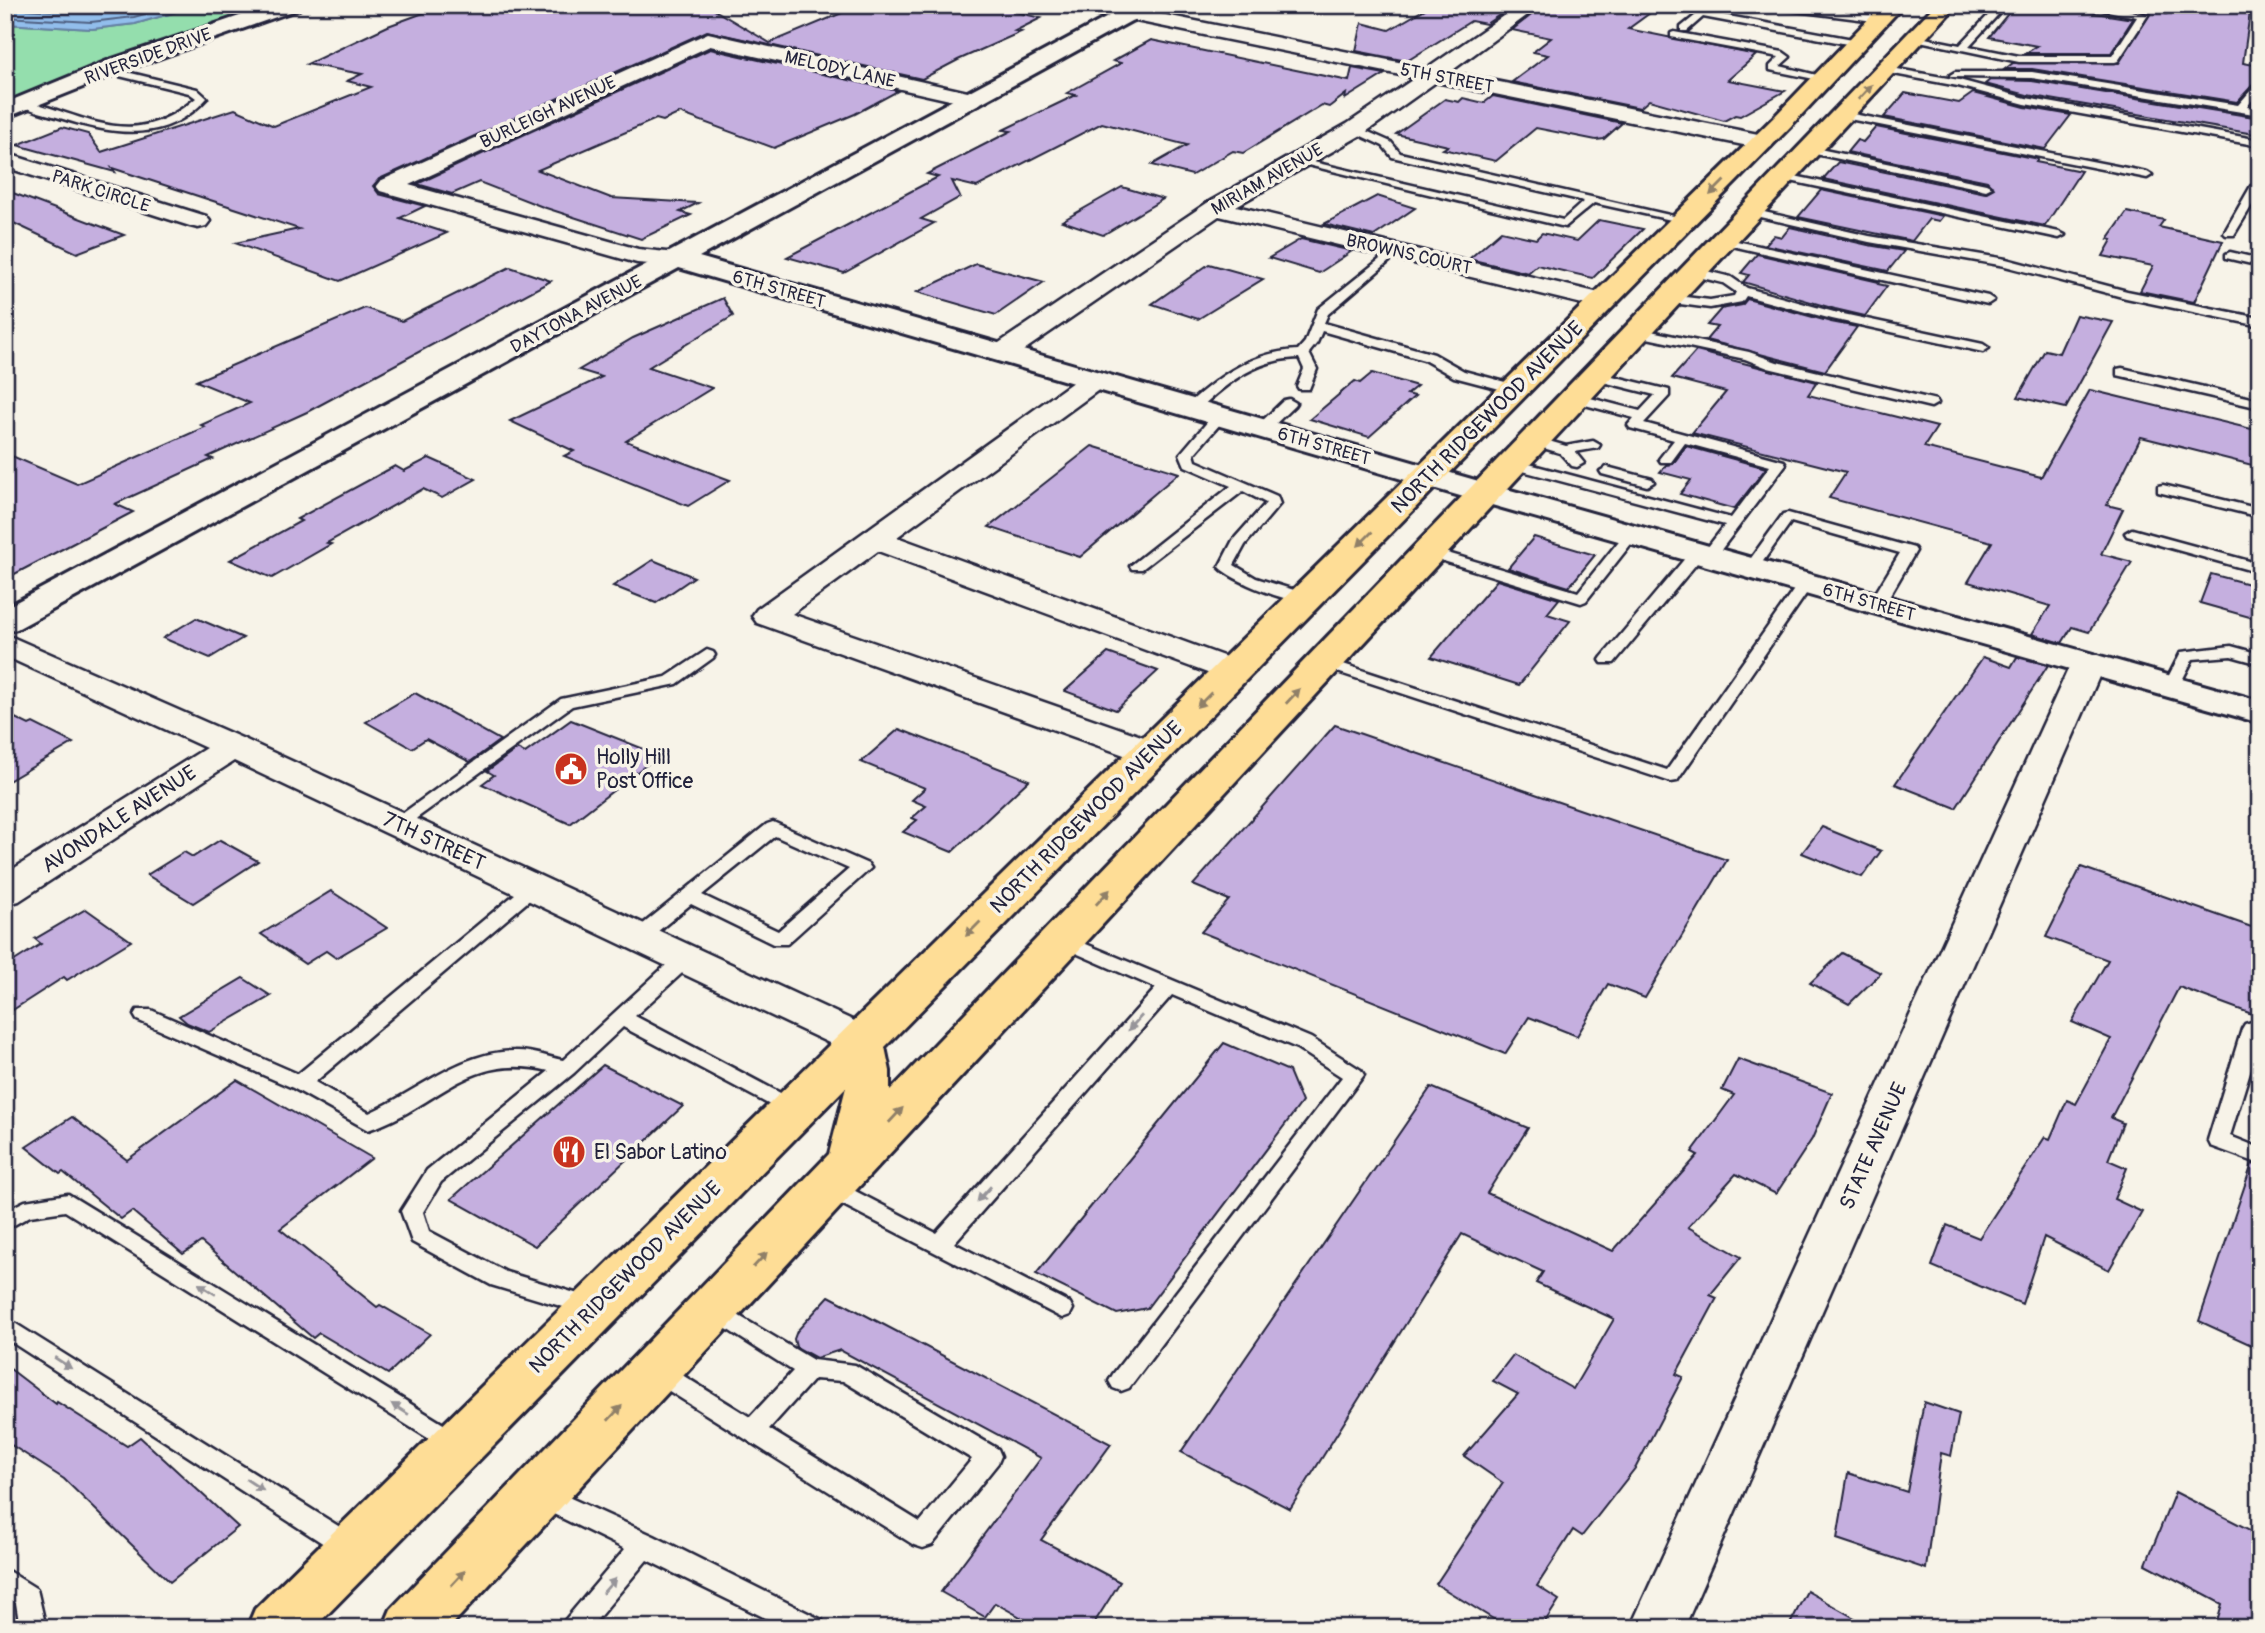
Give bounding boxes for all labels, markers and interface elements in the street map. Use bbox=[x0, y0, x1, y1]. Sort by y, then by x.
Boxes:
street label: RIVERSIDE DRIVE bbox=[82, 23, 215, 90]
street label: MELODY LANE bbox=[782, 46, 897, 93]
street label: 5TH STREET bbox=[1398, 58, 1496, 99]
street label: BURLEIGH AVENUE bbox=[477, 71, 620, 154]
one-way arrow bbox=[1857, 83, 1874, 100]
street label: MIRIAM AVENUE bbox=[1207, 138, 1327, 221]
street label: PARK CIRCLE bbox=[49, 165, 153, 218]
one-way arrow bbox=[1709, 179, 1725, 196]
street label: BROWNS COURT bbox=[1344, 229, 1474, 280]
street label: 6TH STREET bbox=[730, 265, 828, 314]
street label: DAYTONA AVENUE bbox=[506, 270, 646, 359]
street label: NORTH RIDGEWOOD AVENUE bbox=[1385, 315, 1589, 519]
street label: 6TH STREET bbox=[1275, 422, 1373, 471]
one-way arrow bbox=[1357, 531, 1373, 547]
street label: 6TH STREET bbox=[1820, 578, 1918, 627]
one-way arrow bbox=[1285, 688, 1301, 705]
one-way arrow bbox=[1196, 691, 1213, 707]
street label: NORTH RIDGEWOOD AVENUE bbox=[984, 715, 1188, 919]
place label: Holly Hill Post Office bbox=[596, 744, 694, 795]
public building icon: Holly Hill Post Office bbox=[552, 750, 590, 788]
street label: AVONDALE AVENUE bbox=[37, 759, 202, 879]
street label: 7TH STREET bbox=[378, 806, 490, 877]
one-way arrow bbox=[1095, 888, 1112, 905]
one-way arrow bbox=[965, 921, 982, 938]
one-way arrow bbox=[1128, 1015, 1143, 1032]
street label: STATE AVENUE bbox=[1833, 1078, 1914, 1214]
one-way arrow bbox=[888, 1107, 904, 1124]
restaurant icon: El Sabor Latino bbox=[550, 1133, 588, 1171]
place label: El Sabor Latino bbox=[594, 1139, 727, 1166]
street label: NORTH RIDGEWOOD AVENUE bbox=[523, 1175, 727, 1379]
one-way arrow bbox=[977, 1185, 992, 1202]
one-way arrow bbox=[752, 1252, 768, 1269]
one-way arrow bbox=[197, 1282, 216, 1295]
one-way arrow bbox=[53, 1356, 72, 1369]
one-way arrow bbox=[390, 1403, 410, 1416]
one-way arrow bbox=[606, 1405, 622, 1422]
one-way arrow bbox=[245, 1479, 264, 1492]
one-way arrow bbox=[450, 1570, 466, 1587]
one-way arrow bbox=[602, 1577, 617, 1595]

